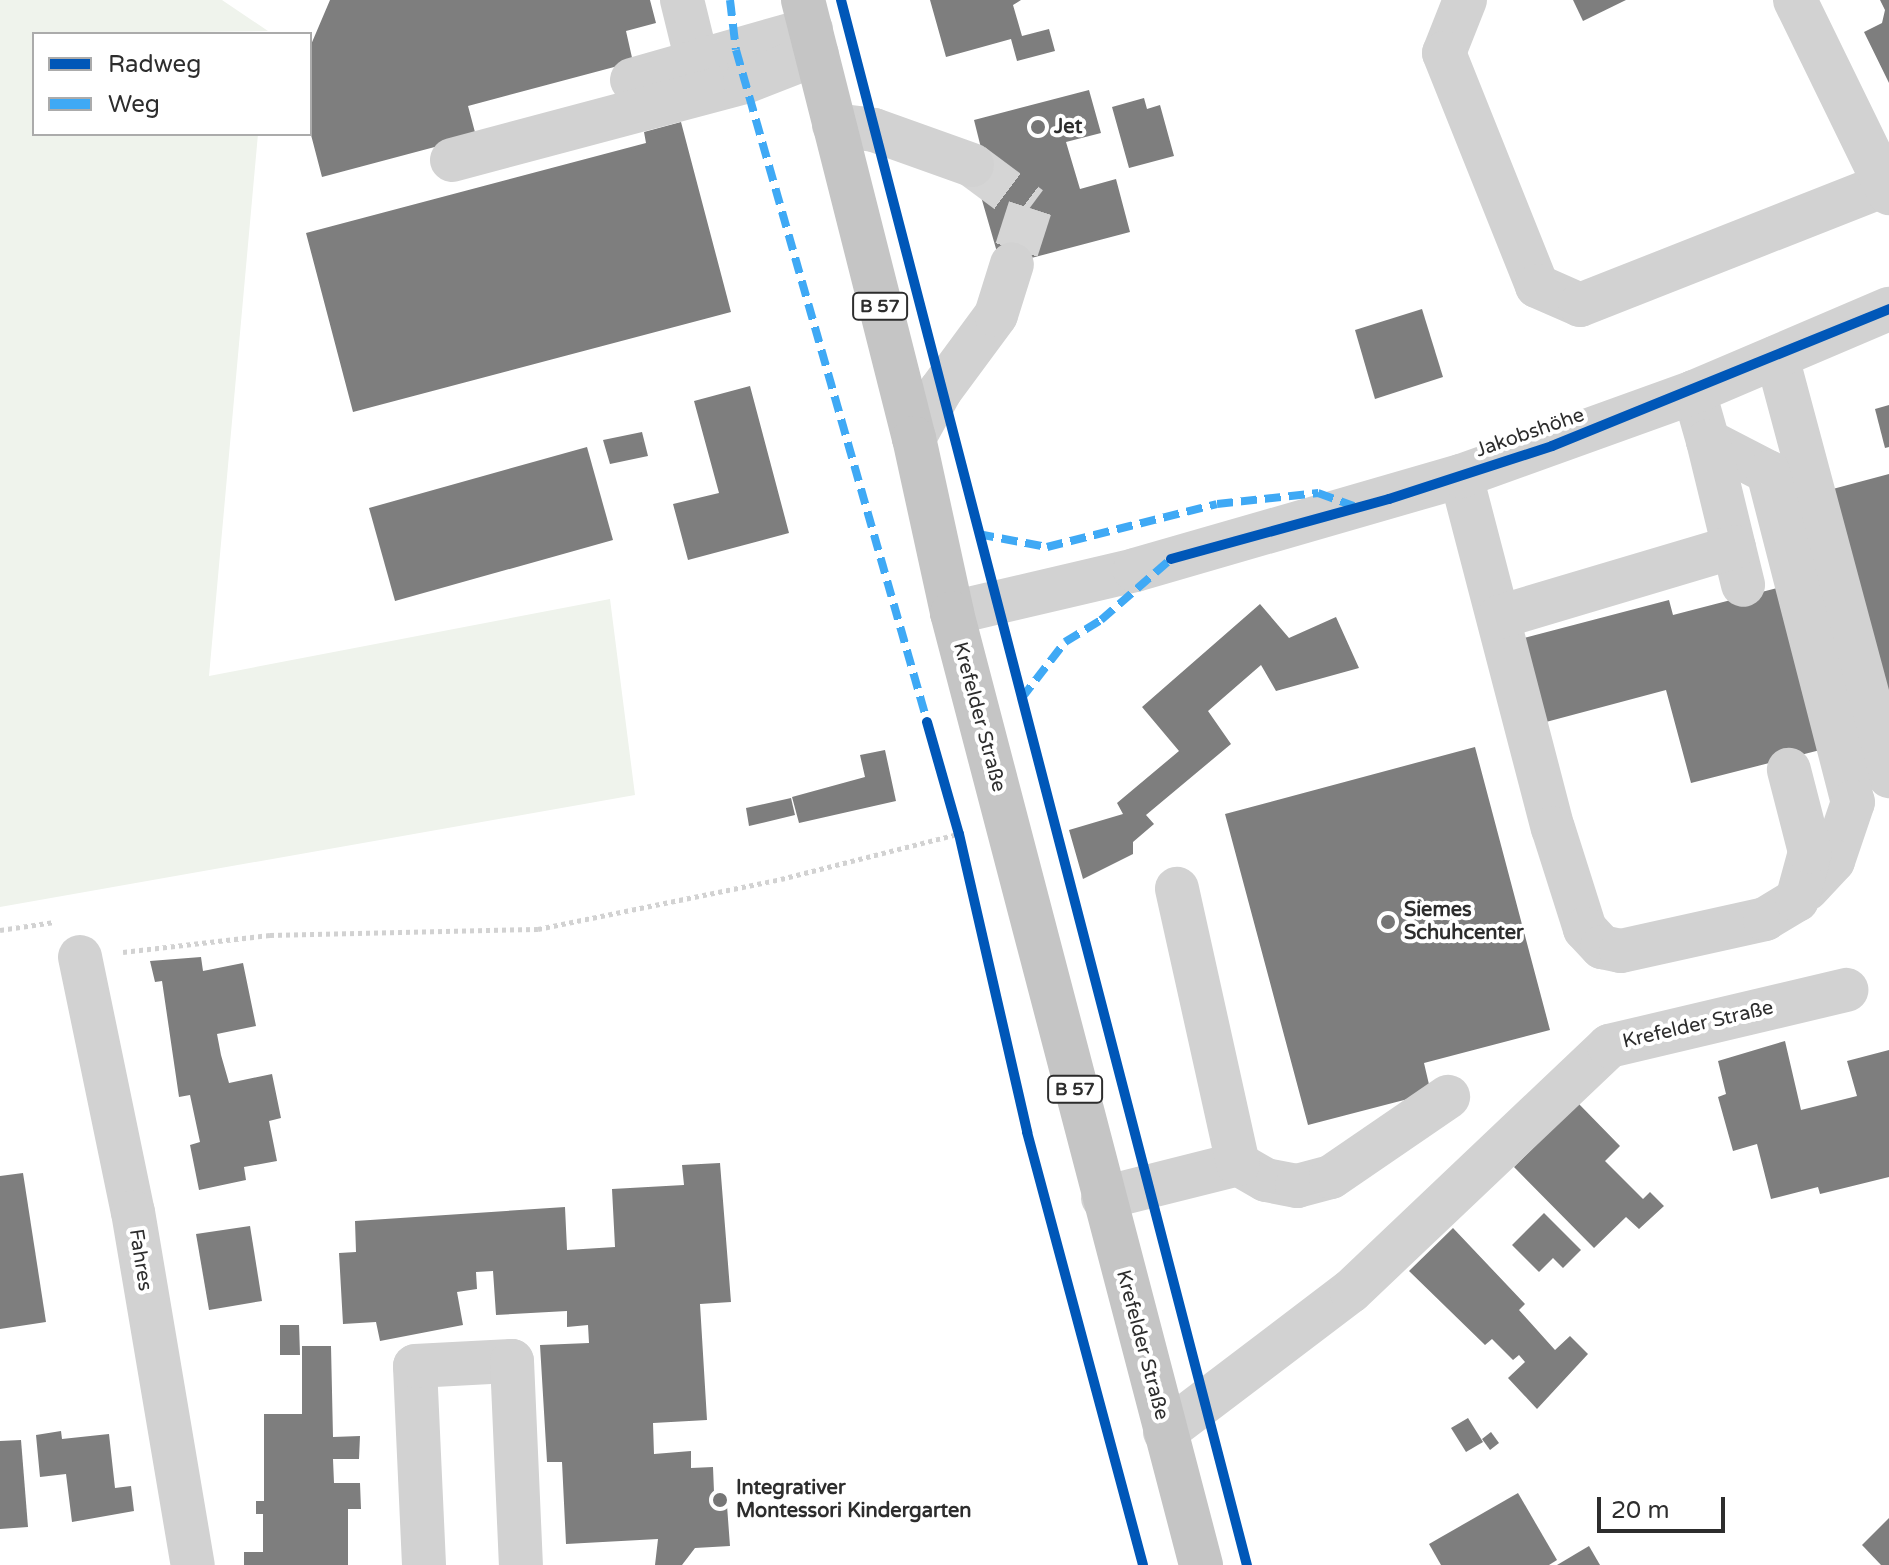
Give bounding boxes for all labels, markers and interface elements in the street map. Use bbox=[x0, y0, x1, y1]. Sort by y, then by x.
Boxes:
legend bbox=[32, 32, 312, 136]
text: Radweg bbox=[108, 50, 201, 79]
text: Weg bbox=[108, 90, 160, 119]
place label: Jet bbox=[1054, 115, 1082, 139]
marker: Jet bbox=[1029, 118, 1047, 136]
road number: B 57 bbox=[852, 292, 908, 320]
street label: Jakobshöhe bbox=[1472, 403, 1588, 463]
street label: Krefelder Straße bbox=[947, 639, 1011, 795]
place label: Siemes Schuhcenter bbox=[1404, 898, 1524, 945]
marker: Siemes Schuhcenter bbox=[1379, 913, 1397, 931]
street label: Krefelder Straße bbox=[1620, 996, 1776, 1054]
road number: B 57 bbox=[1047, 1075, 1103, 1103]
street label: Fahres bbox=[123, 1227, 157, 1293]
street label: Krefelder Straße bbox=[1110, 1267, 1174, 1423]
place label: Integrativer Montessori Kindergarten bbox=[736, 1476, 972, 1523]
scale bar bbox=[1601, 1481, 1729, 1531]
marker: Integrativer Montessori Kindergarten bbox=[711, 1491, 729, 1509]
text: 20 m bbox=[1611, 1496, 1669, 1525]

